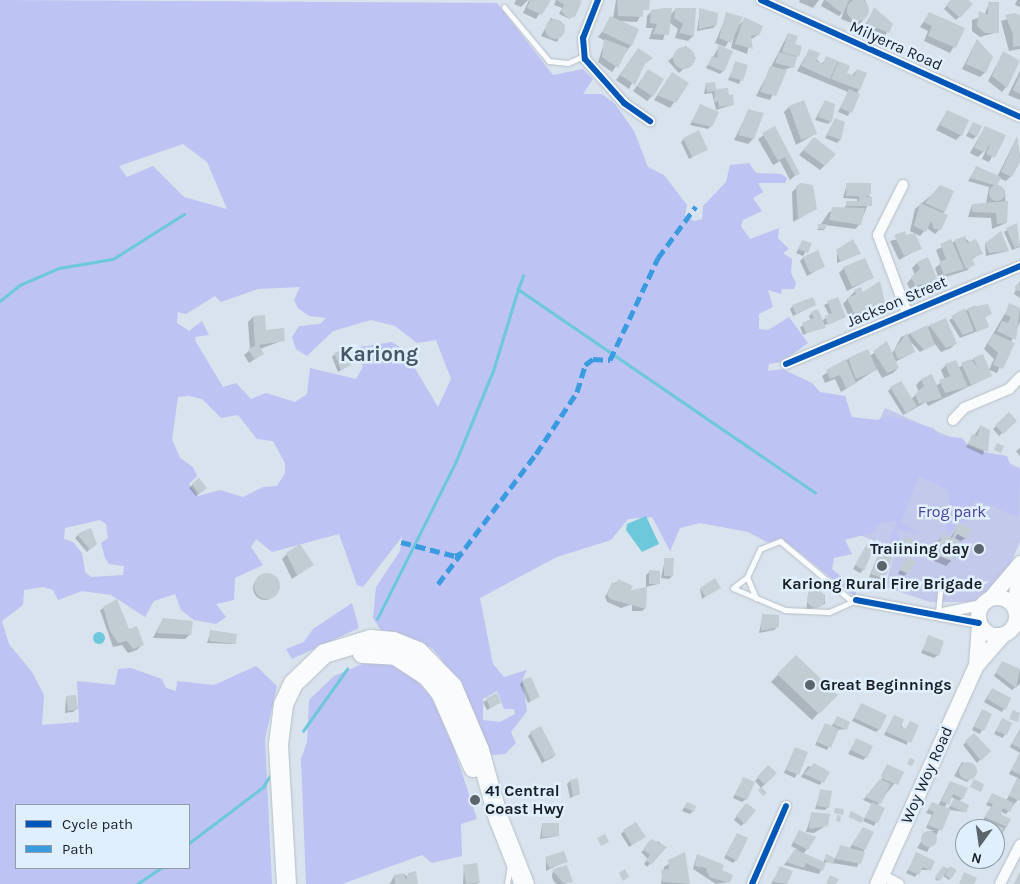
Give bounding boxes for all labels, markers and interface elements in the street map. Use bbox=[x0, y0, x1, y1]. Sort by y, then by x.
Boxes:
street label: Milyerra Road bbox=[847, 17, 945, 75]
street label: Jackson Street bbox=[844, 272, 950, 332]
district label: Kariong bbox=[340, 341, 418, 367]
park label: Frog park bbox=[918, 502, 986, 522]
place label: Traiining day bbox=[870, 539, 969, 559]
marker: Traiining day bbox=[973, 543, 985, 555]
marker: Kariong Rural Fire Brigade bbox=[876, 560, 888, 572]
place label: Kariong Rural Fire Brigade bbox=[782, 574, 982, 594]
place label: Great Beginnings bbox=[820, 675, 952, 695]
marker: Great Beginnings bbox=[804, 679, 816, 691]
street label: Woy Woy Road bbox=[897, 723, 957, 827]
place label: 41 Central Coast Hwy bbox=[485, 781, 564, 819]
marker: 41 Central Coast Hwy bbox=[469, 794, 481, 806]
legend bbox=[15, 804, 190, 869]
text: Cycle path bbox=[62, 815, 133, 833]
north arrow bbox=[955, 819, 1005, 869]
text: Path bbox=[62, 840, 93, 858]
text: N bbox=[970, 849, 983, 868]

